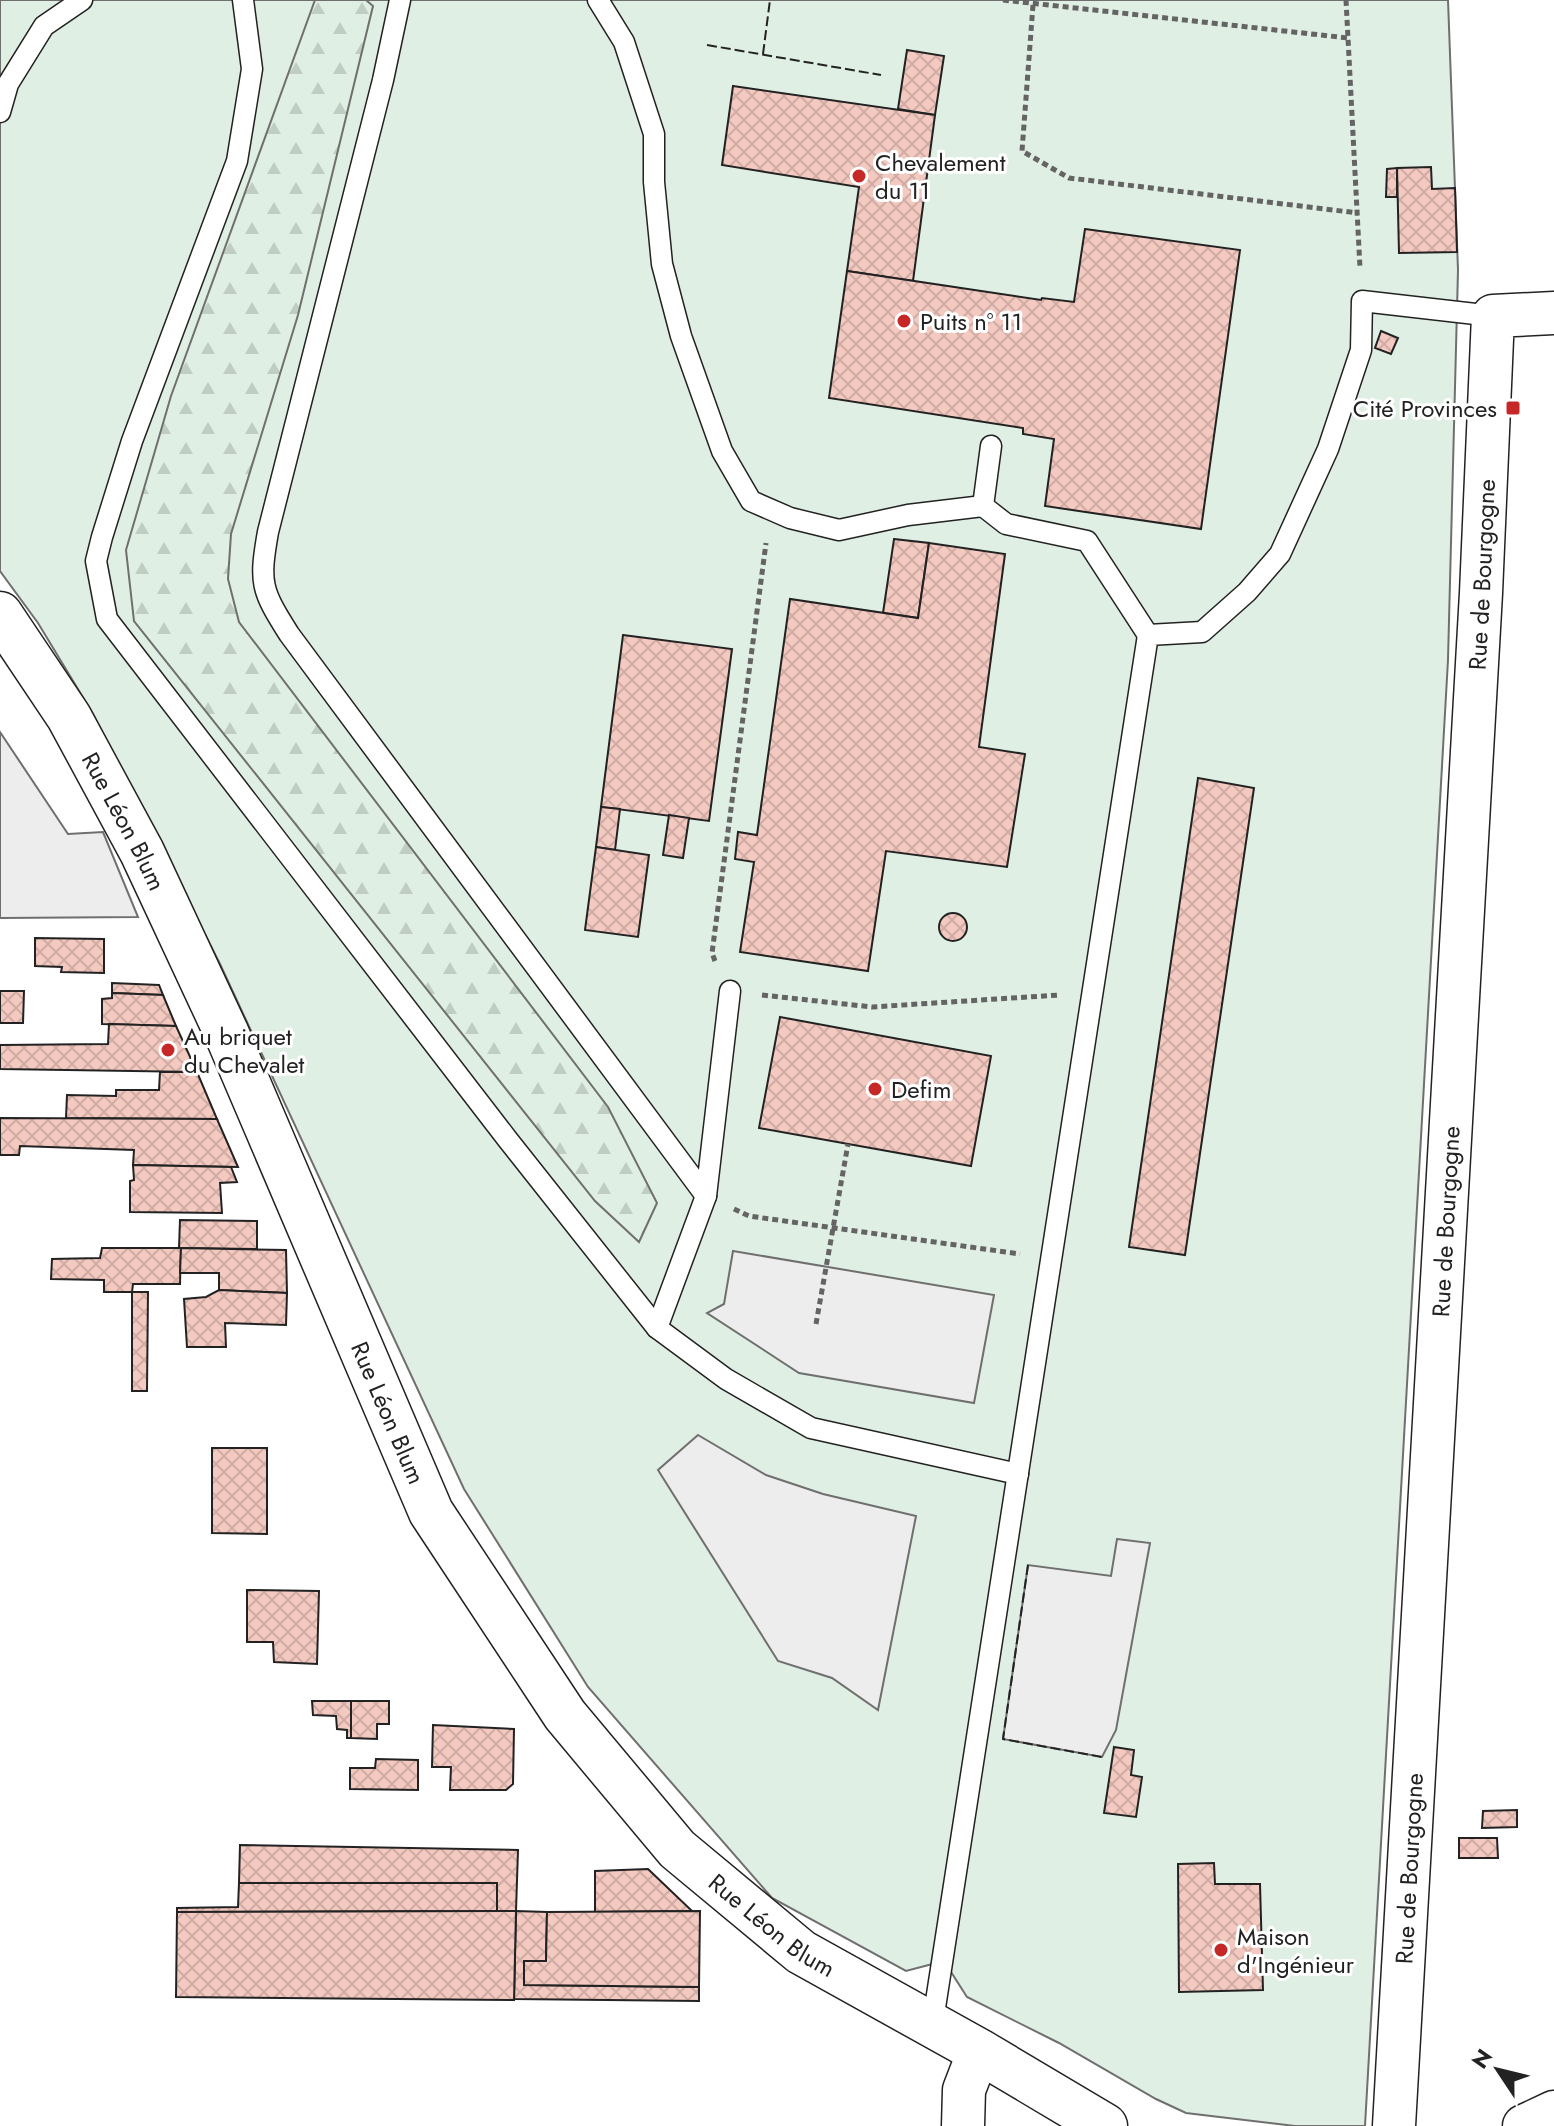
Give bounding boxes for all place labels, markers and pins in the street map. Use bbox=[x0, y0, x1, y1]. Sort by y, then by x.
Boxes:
place label: Chevalement du 11 bbox=[875, 145, 1006, 208]
marker: Chevalement du 11 bbox=[850, 167, 868, 185]
place label: Puits n° 11 bbox=[920, 304, 1022, 339]
marker: Puits n° 11 bbox=[895, 312, 913, 330]
place label: Cité Provinces bbox=[1353, 391, 1497, 426]
marker: Cité Provinces bbox=[1504, 399, 1522, 417]
place label: Au briquet du Chevalet bbox=[184, 1019, 305, 1082]
marker: Au briquet du Chevalet bbox=[159, 1041, 177, 1059]
place label: Defim bbox=[891, 1072, 952, 1107]
marker: Defim bbox=[866, 1080, 884, 1098]
place label: Maison d'Ingénieur bbox=[1237, 1919, 1355, 1982]
marker: Maison d'Ingénieur bbox=[1212, 1941, 1230, 1959]

